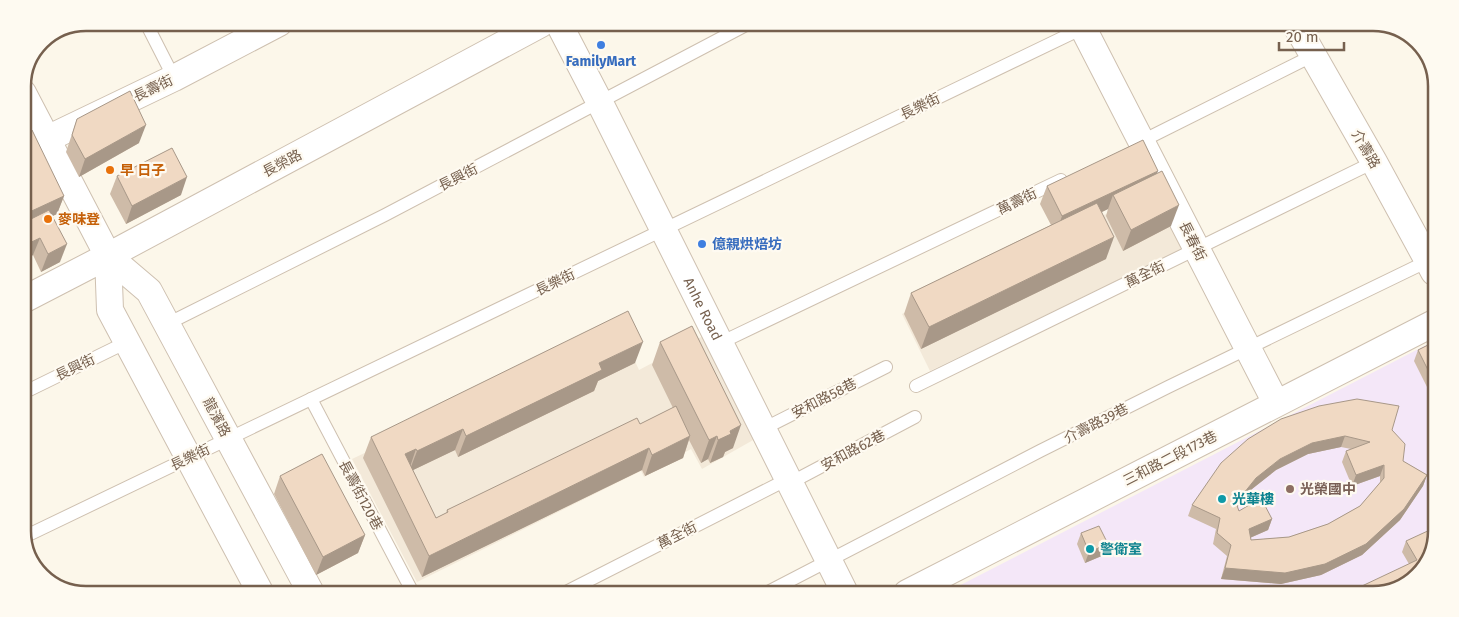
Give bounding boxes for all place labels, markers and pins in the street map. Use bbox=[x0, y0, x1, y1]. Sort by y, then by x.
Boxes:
marker: FamilyMart bbox=[595, 39, 607, 51]
place label: FamilyMart bbox=[566, 53, 637, 70]
place label: 早 日子 bbox=[120, 162, 165, 179]
marker: 早 日子 bbox=[104, 164, 116, 176]
place label: 麥味登 bbox=[58, 211, 100, 228]
marker: 麥味登 bbox=[42, 213, 54, 225]
place label: 億親烘焙坊 bbox=[712, 236, 782, 253]
marker: 億親烘焙坊 bbox=[696, 238, 708, 250]
place label: 光榮國中 bbox=[1300, 481, 1356, 498]
marker: 光榮國中 bbox=[1284, 483, 1296, 495]
place label: 光華樓 bbox=[1232, 491, 1274, 508]
marker: 光華樓 bbox=[1216, 493, 1228, 505]
place label: 警衛室 bbox=[1100, 541, 1142, 558]
marker: 警衛室 bbox=[1084, 543, 1096, 555]

